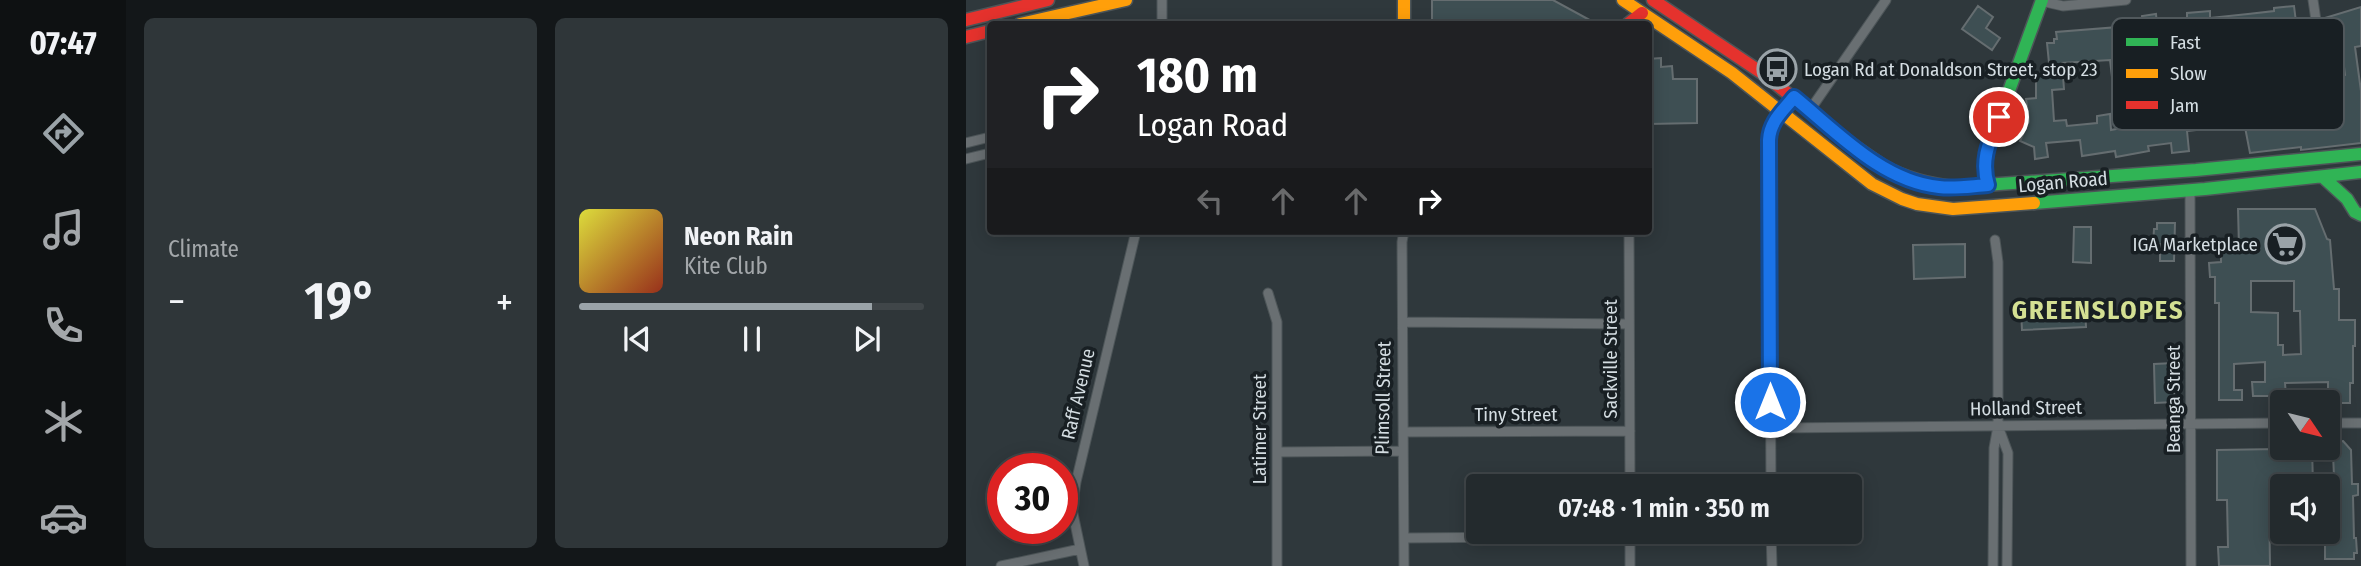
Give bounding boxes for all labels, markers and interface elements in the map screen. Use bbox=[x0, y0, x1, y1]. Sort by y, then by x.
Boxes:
legend bbox=[2112, 18, 2344, 130]
text: 07:47 bbox=[29, 24, 97, 62]
text: Fast bbox=[2170, 31, 2201, 54]
text: 180 m bbox=[1137, 46, 1258, 105]
bus stop icon: Logan Rd at Donaldson Street, stop 23 bbox=[1756, 48, 1798, 90]
icon: right bbox=[1022, 49, 1113, 140]
place label: Logan Rd at Donaldson Street, stop 23 bbox=[1804, 58, 2098, 81]
text: Slow bbox=[2170, 62, 2207, 85]
pin bbox=[1969, 87, 2029, 147]
text: Jam bbox=[2170, 94, 2199, 117]
icon: arrive bbox=[1980, 98, 2018, 136]
text: Logan Road bbox=[1137, 106, 1288, 144]
icon: directions bbox=[39, 109, 88, 158]
street label: Logan Road bbox=[2017, 167, 2109, 197]
icon: left bbox=[1191, 182, 1229, 220]
icon: ahead bbox=[1264, 182, 1302, 220]
icon: ahead bbox=[1337, 182, 1375, 220]
icon: right bbox=[1410, 182, 1448, 220]
icon: music bbox=[39, 205, 88, 254]
text: Neon Rain bbox=[684, 221, 793, 252]
supermarket icon: IGA Marketplace bbox=[2264, 223, 2306, 265]
place label: IGA Marketplace bbox=[2132, 233, 2258, 256]
text: Climate bbox=[168, 235, 239, 263]
text: Kite Club bbox=[684, 252, 768, 280]
text: 19° bbox=[304, 270, 377, 333]
text: − bbox=[168, 279, 185, 325]
text: + bbox=[496, 279, 513, 325]
district label: GREENSLOPES bbox=[2012, 295, 2184, 326]
street label: Sackville Street bbox=[1599, 298, 1622, 419]
icon: phone bbox=[39, 301, 88, 350]
icon: previous bbox=[618, 320, 656, 358]
icon: pause bbox=[733, 320, 771, 358]
icon: next bbox=[848, 320, 886, 358]
street label: Plimsoll Street bbox=[1371, 340, 1396, 455]
street label: Beanga Street bbox=[2162, 344, 2185, 453]
street label: Raff Avenue bbox=[1056, 346, 1100, 442]
position arrow bbox=[1733, 365, 1807, 439]
street label: Latimer Street bbox=[1248, 373, 1271, 484]
north arrow bbox=[2270, 390, 2340, 460]
map controls bbox=[2270, 390, 2340, 544]
street label: Holland Street bbox=[1970, 396, 2083, 420]
icon: climate bbox=[39, 397, 88, 446]
street label: Tiny Street bbox=[1474, 403, 1558, 426]
speed limit sign: 30 bbox=[987, 453, 1078, 544]
button: sound bbox=[2270, 474, 2340, 544]
icon: car bbox=[39, 493, 88, 542]
text: 07:48 · 1 min · 350 m bbox=[1558, 493, 1770, 524]

